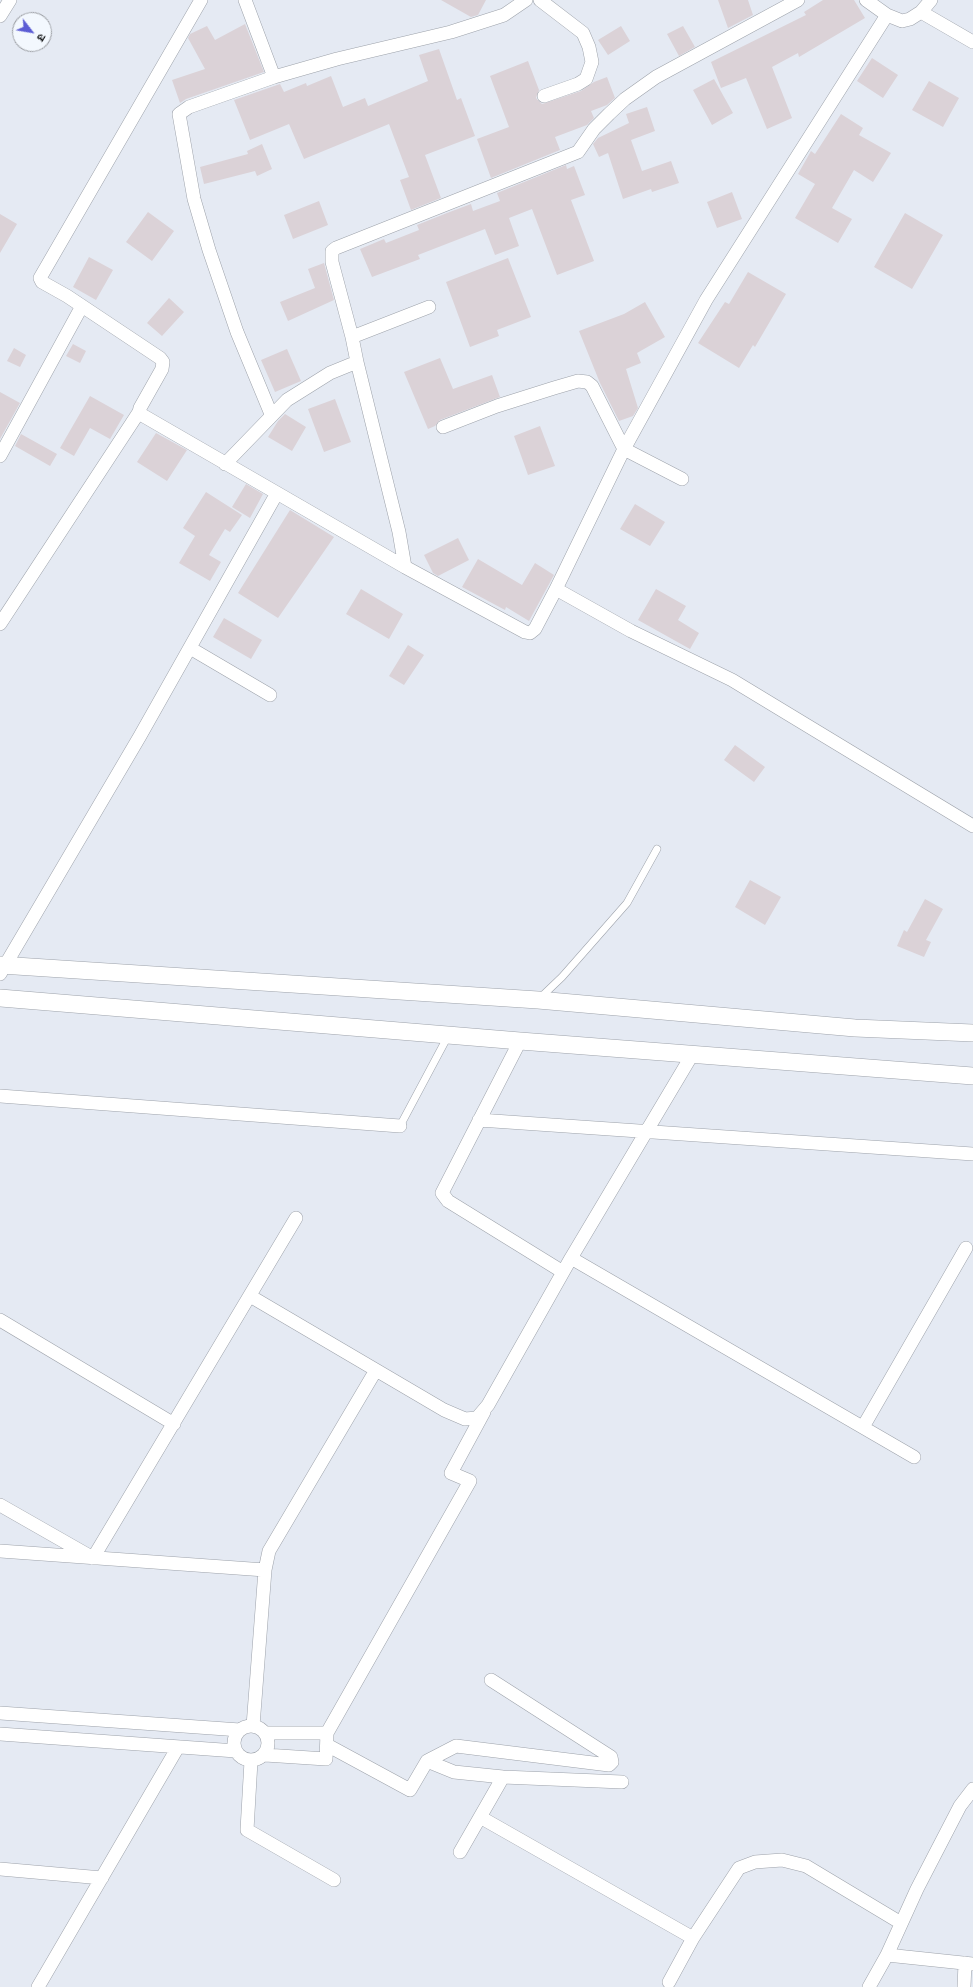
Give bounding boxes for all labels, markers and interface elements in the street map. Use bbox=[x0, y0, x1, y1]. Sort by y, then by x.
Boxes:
north arrow bbox=[12, 12, 52, 52]
text: उ bbox=[34, 31, 49, 44]

